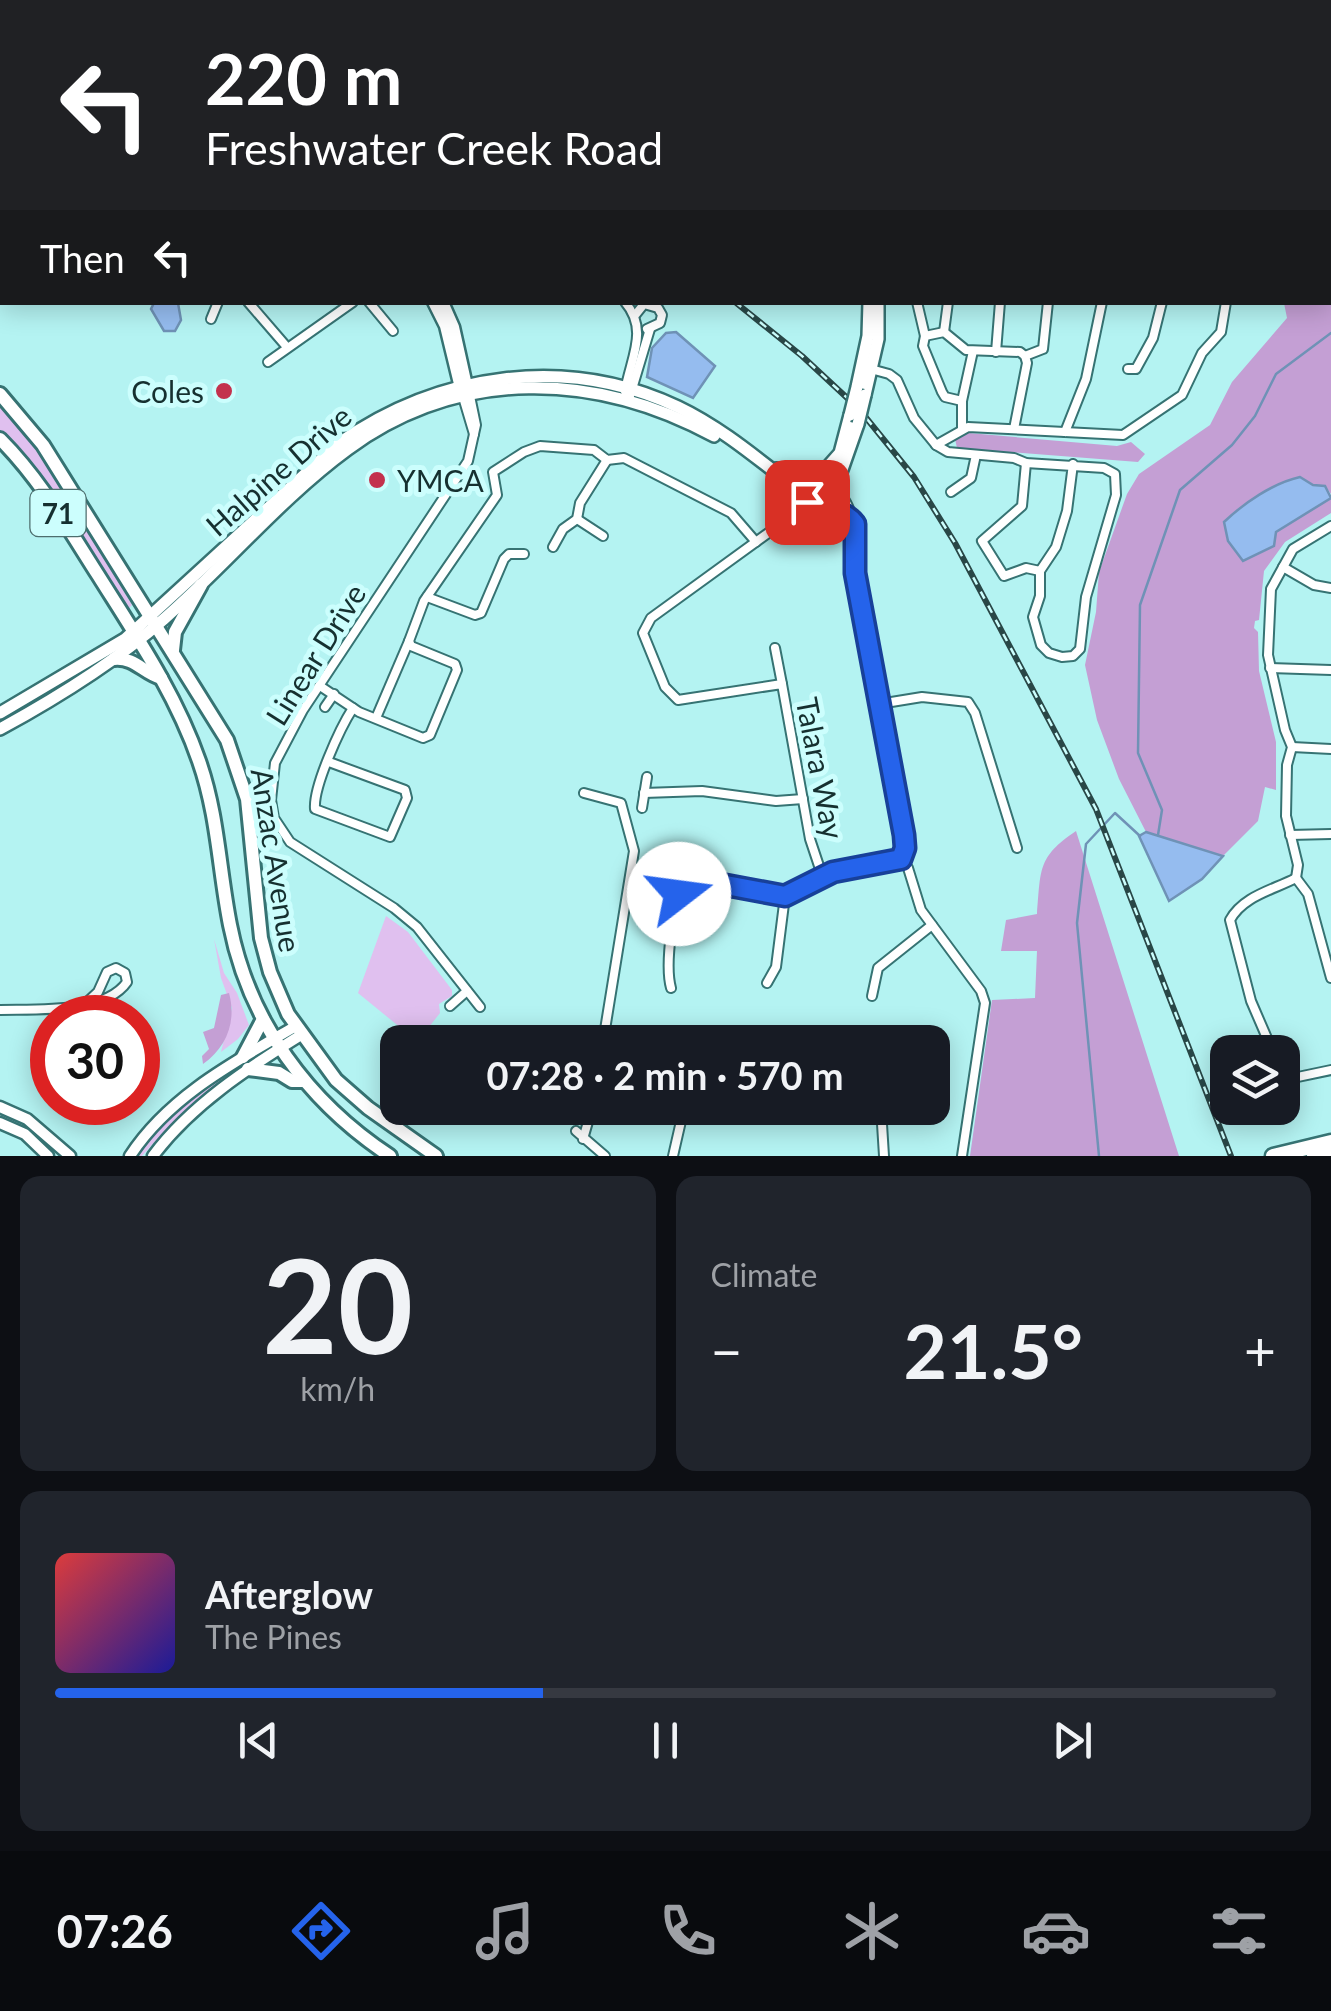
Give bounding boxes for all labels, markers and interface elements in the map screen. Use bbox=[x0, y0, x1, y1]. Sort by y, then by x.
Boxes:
text: 220 m bbox=[205, 36, 402, 120]
icon: left bbox=[40, 40, 170, 170]
text: Freshwater Creek Road bbox=[205, 121, 663, 175]
icon: left bbox=[145, 230, 200, 285]
text: Then bbox=[40, 235, 125, 281]
place label: Coles bbox=[131, 373, 204, 409]
marker: Coles bbox=[213, 380, 235, 402]
street label: Halpine Drive bbox=[198, 397, 358, 543]
pin bbox=[765, 460, 850, 545]
place label: YMCA bbox=[397, 462, 485, 498]
marker: YMCA bbox=[366, 469, 388, 491]
icon: arrive bbox=[780, 475, 835, 530]
road number: 71 bbox=[30, 490, 86, 536]
street label: Linear Drive bbox=[257, 577, 373, 731]
street label: Talara Way bbox=[790, 694, 852, 842]
street label: Anzac Avenue bbox=[245, 765, 309, 955]
position arrow bbox=[627, 842, 731, 946]
speed limit sign: 30 bbox=[30, 995, 160, 1125]
map controls bbox=[1210, 1035, 1300, 1125]
button: layers bbox=[1210, 1035, 1300, 1125]
text: 07:28 · 2 min · 570 m bbox=[486, 1052, 844, 1098]
text: 20 bbox=[262, 1226, 413, 1382]
text: Climate bbox=[711, 1255, 817, 1294]
text: 21.5° bbox=[904, 1305, 1083, 1395]
text: − bbox=[711, 1317, 742, 1383]
text: + bbox=[1244, 1317, 1276, 1383]
text: km/h bbox=[300, 1369, 375, 1408]
text: Afterglow bbox=[205, 1571, 373, 1617]
text: The Pines bbox=[205, 1617, 342, 1656]
icon: previous bbox=[231, 1713, 286, 1768]
icon: pause bbox=[638, 1713, 693, 1768]
icon: next bbox=[1045, 1713, 1100, 1768]
icon: directions bbox=[286, 1896, 356, 1966]
icon: music bbox=[470, 1896, 540, 1966]
icon: phone bbox=[653, 1896, 723, 1966]
icon: climate bbox=[837, 1896, 907, 1966]
icon: car bbox=[1021, 1896, 1091, 1966]
icon: filters bbox=[1204, 1896, 1274, 1966]
text: 07:26 bbox=[57, 1904, 173, 1958]

